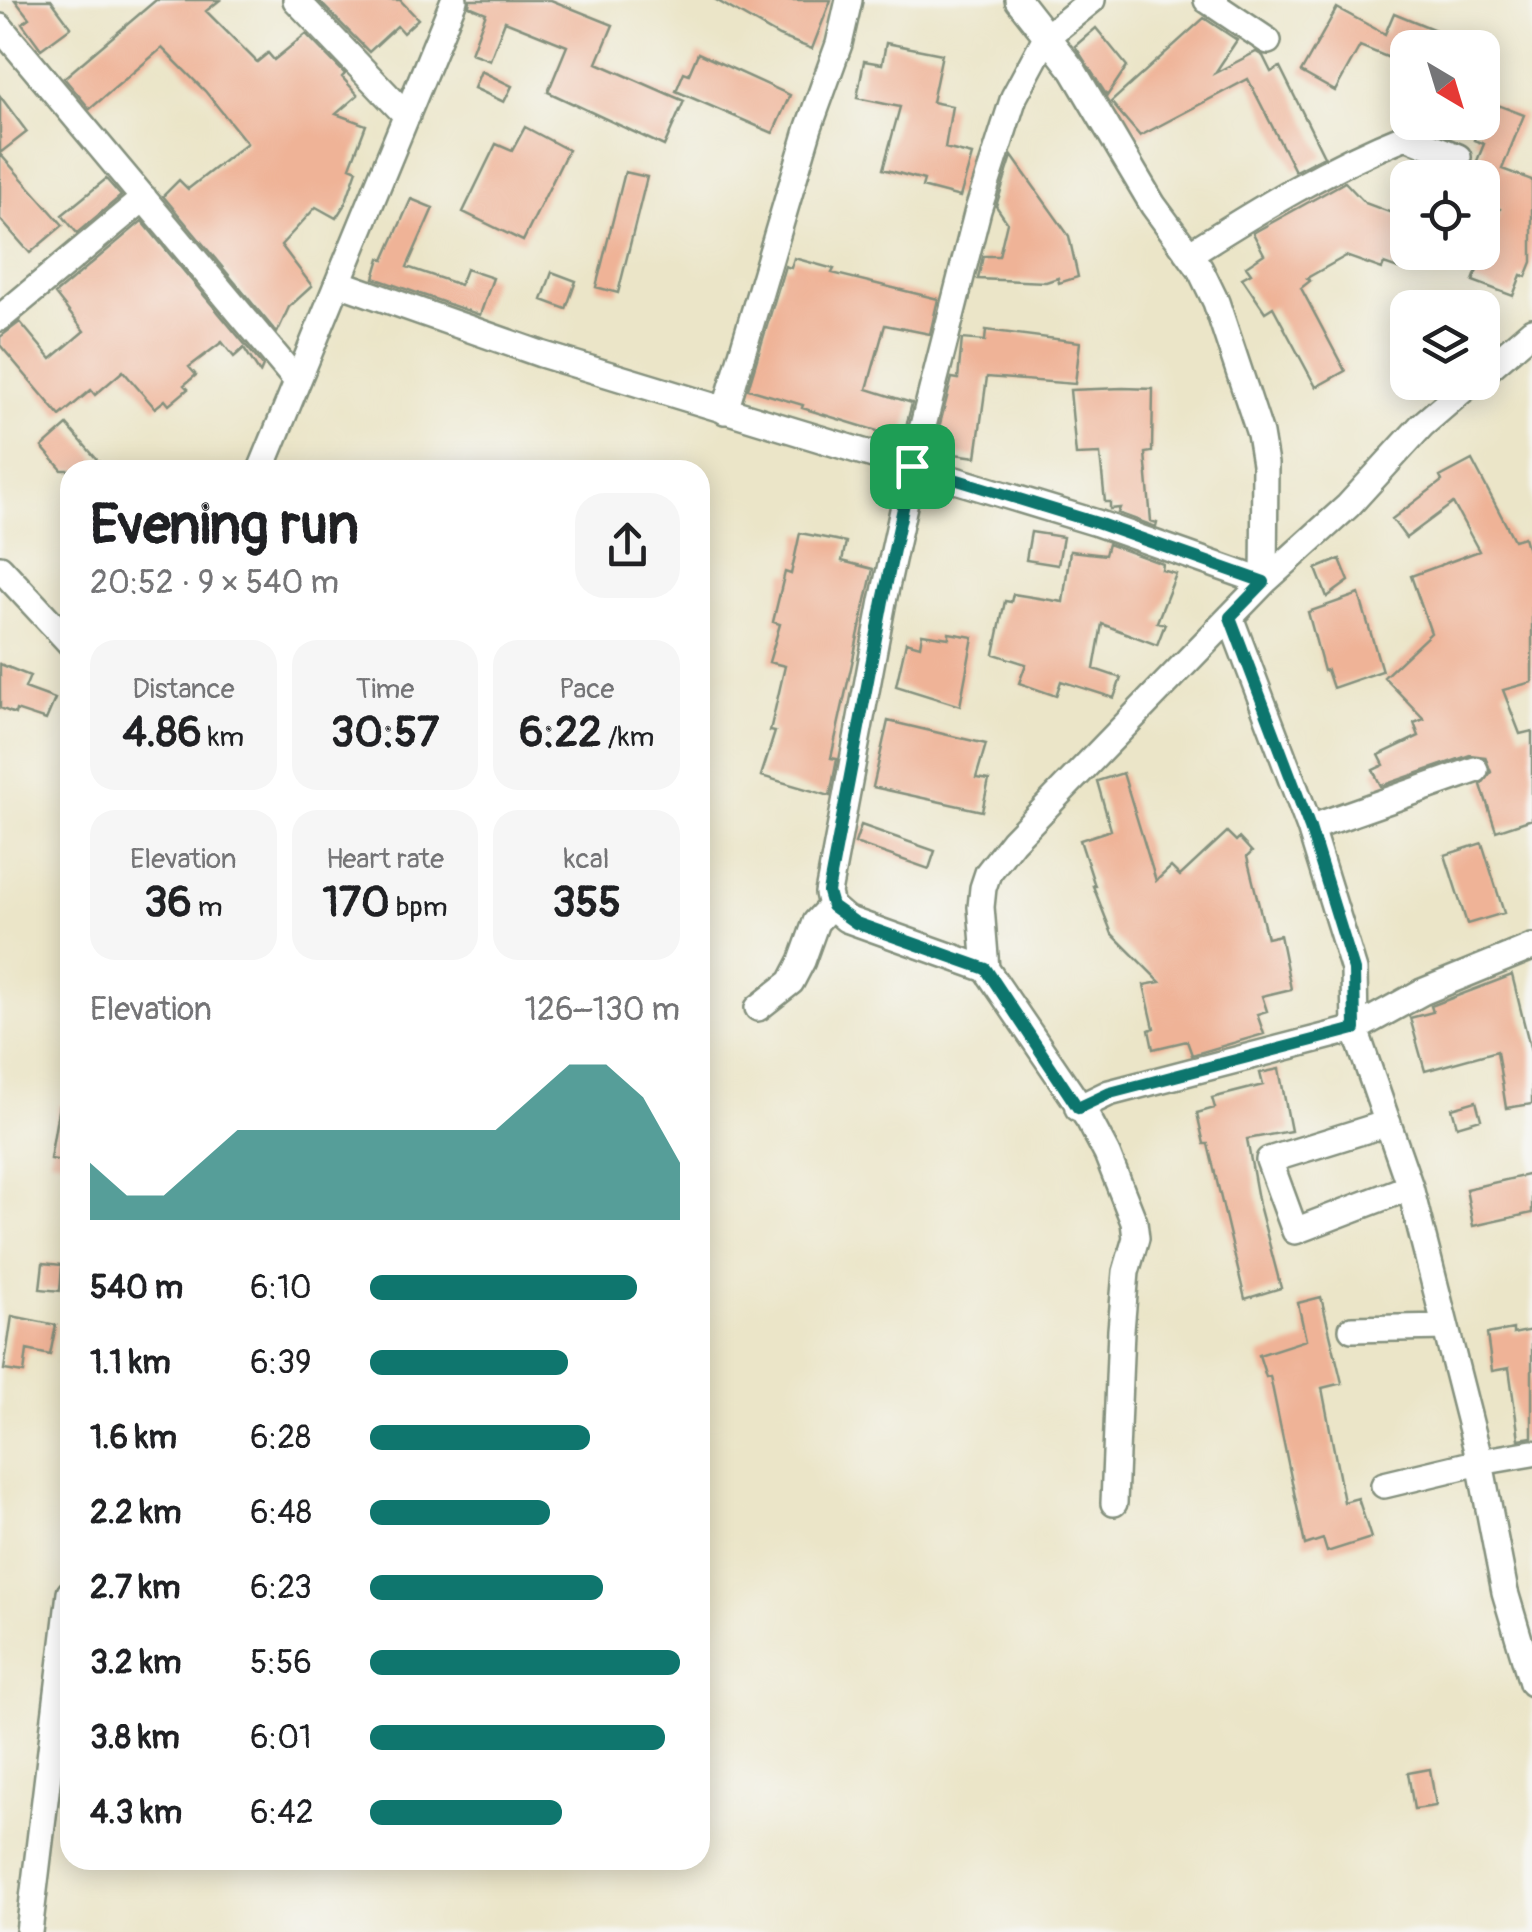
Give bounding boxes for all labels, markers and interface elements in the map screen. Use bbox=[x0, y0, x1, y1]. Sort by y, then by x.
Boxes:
north arrow bbox=[1390, 30, 1500, 140]
map controls bbox=[1390, 30, 1500, 400]
button: locate bbox=[1390, 160, 1500, 270]
button: layers bbox=[1390, 290, 1500, 400]
pin bbox=[870, 424, 955, 509]
icon: arrive bbox=[885, 439, 940, 494]
text: Evening run bbox=[90, 491, 359, 560]
button: share bbox=[575, 493, 680, 598]
text: 20:52 · 9 × 540 m bbox=[90, 563, 339, 603]
text: Distance bbox=[132, 672, 235, 707]
text: Time bbox=[356, 672, 414, 707]
text: Pace bbox=[559, 672, 614, 707]
text: 4.86 bbox=[122, 707, 202, 759]
text: 30:57 bbox=[331, 707, 439, 759]
text: 6:22 bbox=[519, 707, 602, 759]
text: km bbox=[202, 720, 244, 755]
text: /km bbox=[602, 720, 654, 755]
text: Elevation bbox=[130, 842, 237, 877]
text: Heart rate bbox=[326, 842, 444, 877]
text: kcal bbox=[564, 842, 609, 877]
text: 36 bbox=[144, 877, 192, 929]
text: 170 bbox=[322, 877, 390, 929]
text: 355 bbox=[552, 877, 621, 929]
text: m bbox=[192, 890, 223, 925]
text: bpm bbox=[390, 890, 448, 925]
text: Elevation bbox=[90, 990, 212, 1030]
text: 126–130 m bbox=[525, 990, 680, 1030]
text: 540 m bbox=[90, 1268, 183, 1308]
text: 6:10 bbox=[250, 1268, 312, 1308]
text: 1.1 km bbox=[90, 1343, 171, 1383]
text: 6:39 bbox=[250, 1343, 312, 1383]
text: 1.6 km bbox=[90, 1418, 177, 1458]
text: 6:28 bbox=[250, 1418, 311, 1458]
text: 2.2 km bbox=[90, 1493, 182, 1533]
text: 6:48 bbox=[250, 1493, 312, 1533]
text: 2.7 km bbox=[90, 1568, 181, 1608]
text: 6:23 bbox=[250, 1568, 312, 1608]
text: 3.2 km bbox=[90, 1643, 181, 1683]
text: 5:56 bbox=[250, 1643, 312, 1683]
text: 3.8 km bbox=[90, 1718, 180, 1758]
text: 6:01 bbox=[250, 1718, 312, 1758]
text: 4.3 km bbox=[90, 1793, 182, 1833]
text: 6:42 bbox=[250, 1793, 314, 1833]

